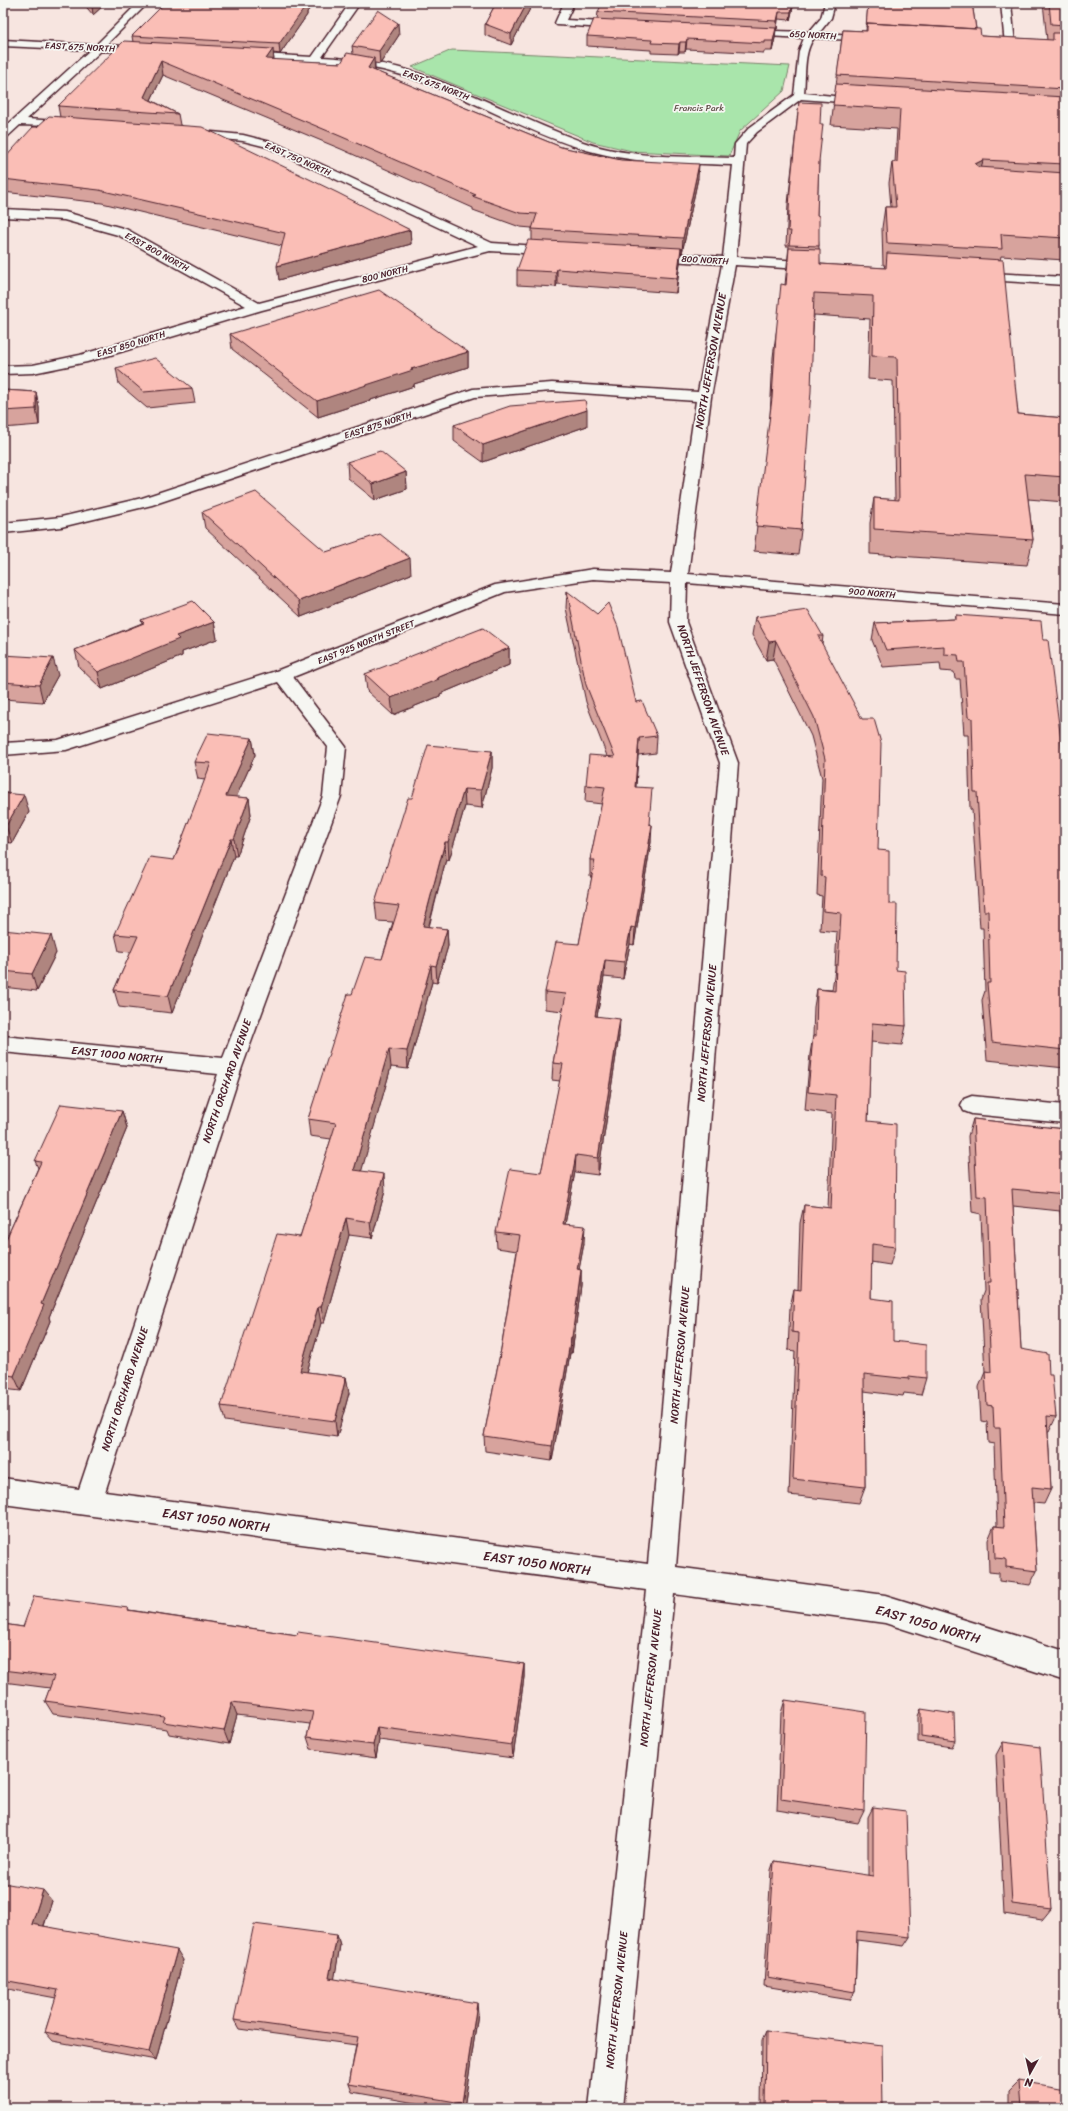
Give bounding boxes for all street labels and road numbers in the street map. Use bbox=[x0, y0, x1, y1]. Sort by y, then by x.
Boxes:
street label: 650 NORTH bbox=[789, 26, 838, 44]
street label: EAST 675 NORTH bbox=[44, 37, 116, 57]
street label: EAST 675 NORTH bbox=[400, 65, 472, 105]
street label: EAST 750 NORTH bbox=[262, 137, 334, 181]
street label: EAST 800 NORTH bbox=[122, 228, 193, 277]
street label: 800 NORTH bbox=[681, 251, 730, 269]
street label: 800 NORTH bbox=[360, 260, 411, 288]
street label: NORTH JEFFERSON AVENUE bbox=[690, 291, 732, 431]
street label: EAST 850 NORTH bbox=[95, 326, 168, 362]
street label: EAST 875 NORTH bbox=[342, 406, 415, 444]
street label: 900 NORTH bbox=[848, 583, 897, 603]
street label: EAST 925 NORTH STREET bbox=[315, 615, 418, 669]
street label: NORTH JEFFERSON AVENUE bbox=[672, 622, 735, 759]
street label: NORTH JEFFERSON AVENUE bbox=[692, 963, 723, 1103]
street label: NORTH ORCHARD AVENUE bbox=[197, 1016, 257, 1145]
street label: EAST 1000 NORTH bbox=[70, 1041, 164, 1069]
street label: NORTH JEFFERSON AVENUE bbox=[665, 1285, 696, 1425]
street label: NORTH ORCHARD AVENUE bbox=[96, 1324, 154, 1454]
street label: EAST 1050 NORTH bbox=[161, 1501, 272, 1539]
street label: EAST 1050 NORTH bbox=[482, 1544, 593, 1582]
street label: EAST 1050 NORTH bbox=[873, 1598, 984, 1650]
street label: NORTH JEFFERSON AVENUE bbox=[634, 1608, 668, 1748]
street label: NORTH JEFFERSON AVENUE bbox=[600, 1930, 634, 2070]

